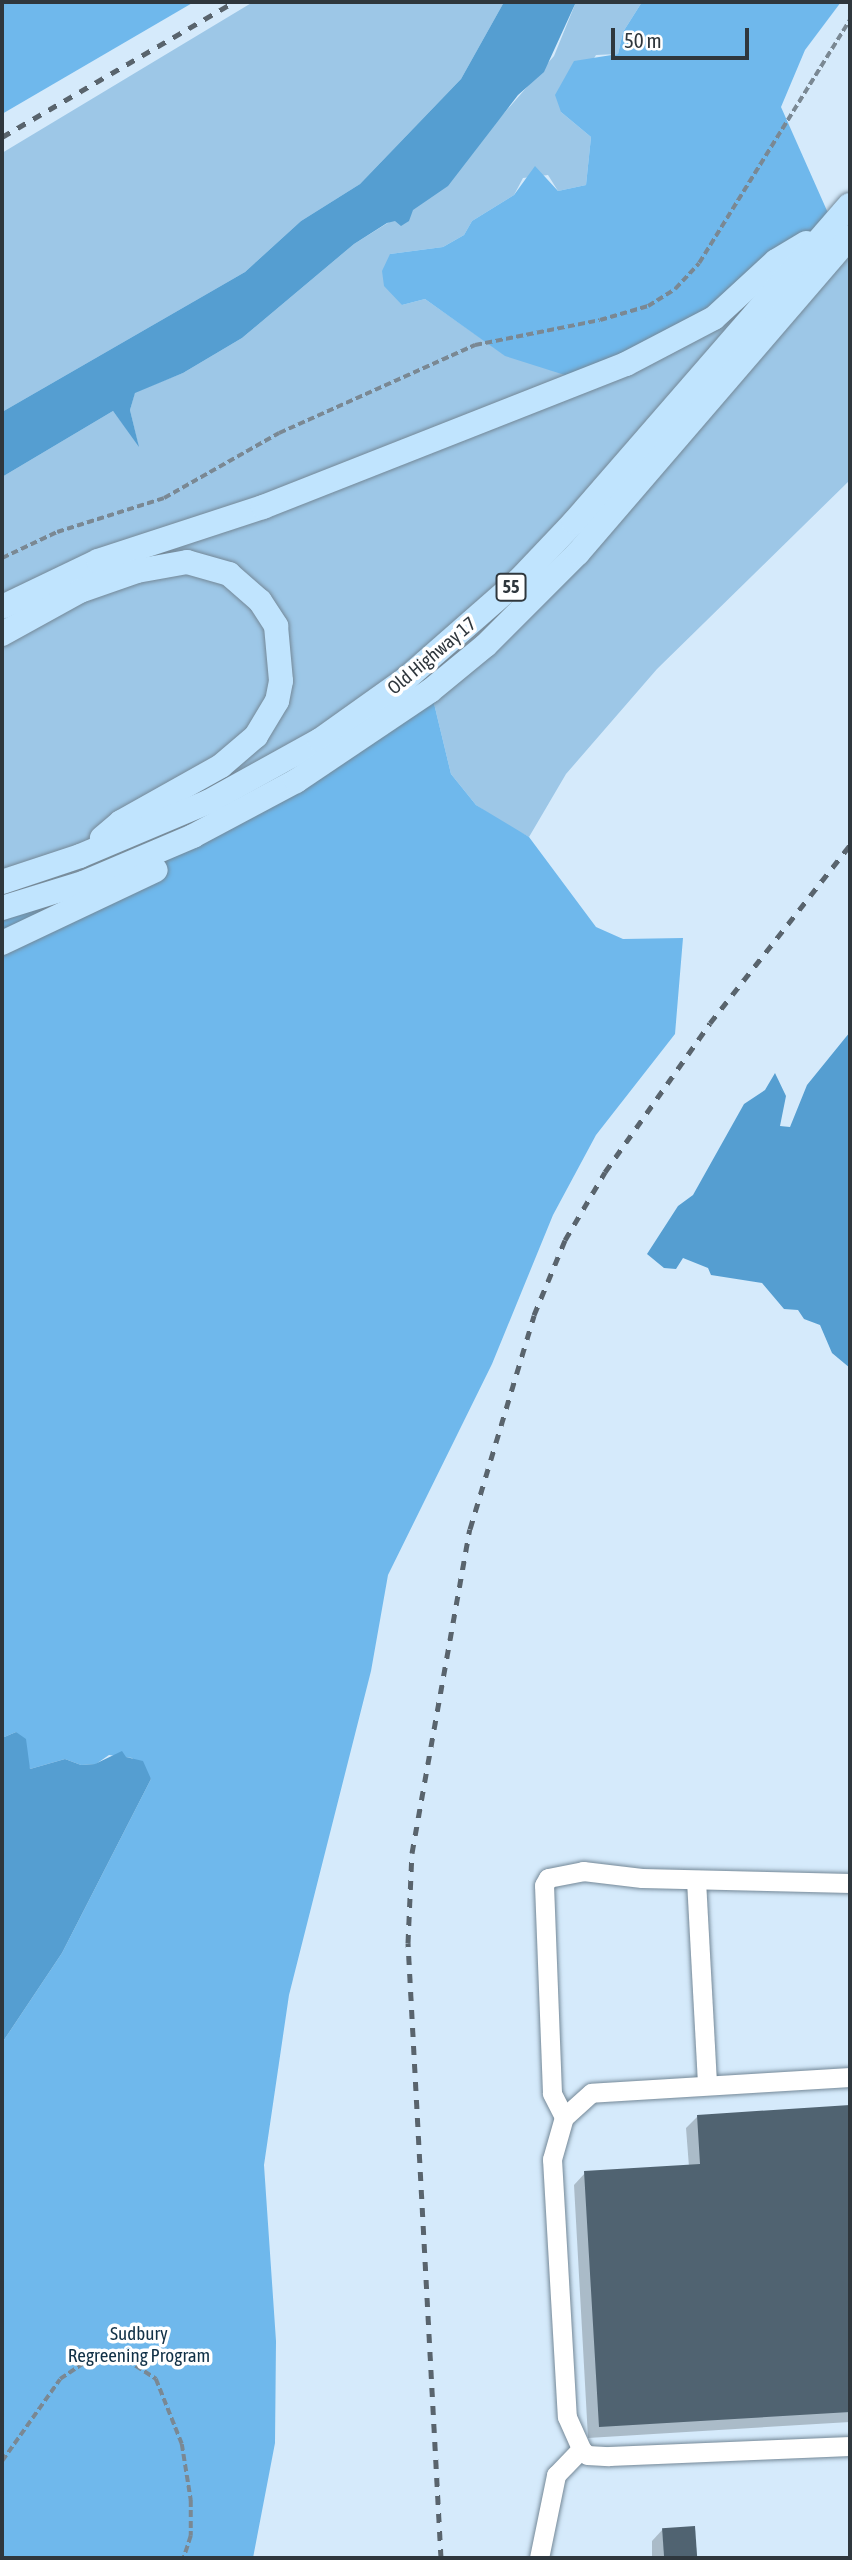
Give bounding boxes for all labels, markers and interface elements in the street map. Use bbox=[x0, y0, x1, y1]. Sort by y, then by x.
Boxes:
scale bar bbox=[614, 14, 752, 58]
text: 50 m bbox=[624, 28, 662, 52]
road number: 55 bbox=[495, 572, 527, 602]
street label: Old Highway 17 bbox=[383, 612, 481, 700]
park label: Sudbury Regreening Program bbox=[68, 2323, 210, 2367]

